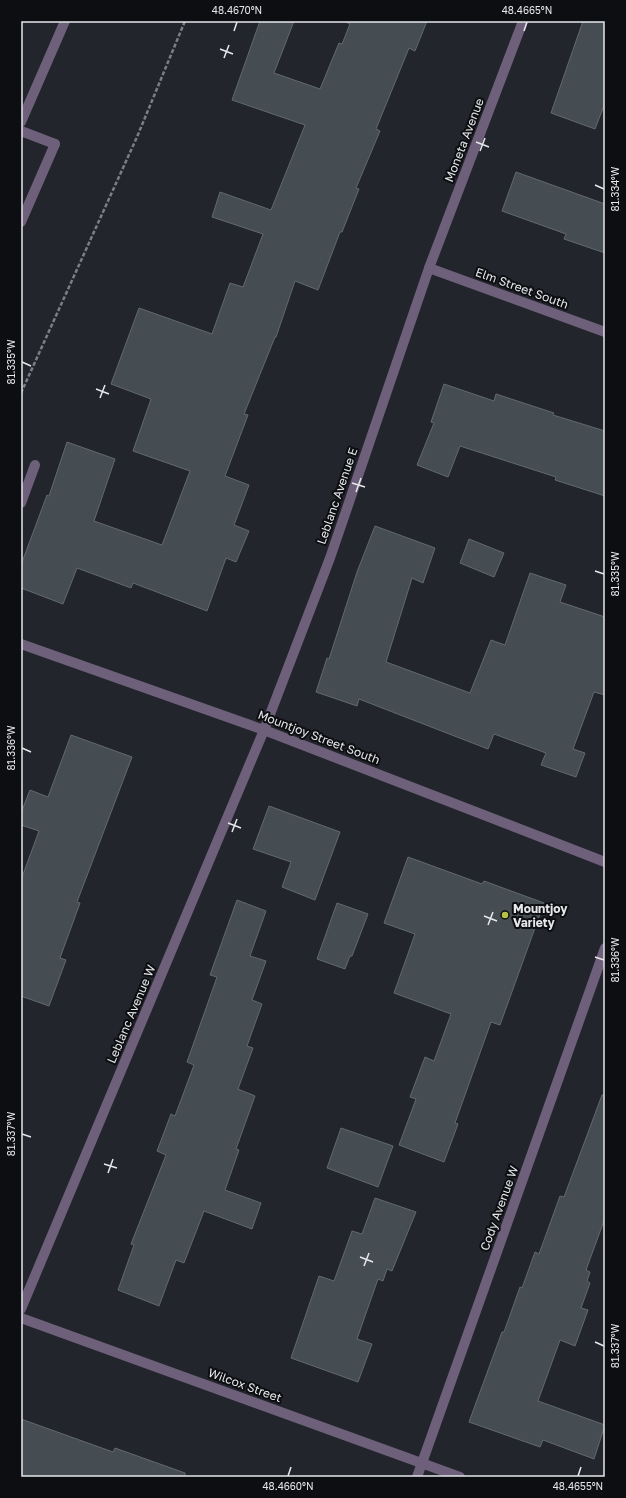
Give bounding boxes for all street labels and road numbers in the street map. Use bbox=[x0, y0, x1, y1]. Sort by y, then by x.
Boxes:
street label: Moneta Avenue bbox=[441, 96, 487, 184]
street label: Elm Street South bbox=[474, 264, 570, 312]
street label: Leblanc Avenue E bbox=[313, 446, 361, 546]
street label: Mountjoy Street South bbox=[256, 707, 382, 767]
street label: Leblanc Avenue W bbox=[103, 962, 159, 1065]
street label: Cody Avenue W bbox=[477, 1163, 521, 1253]
street label: Wilcox Street bbox=[206, 1365, 284, 1405]

